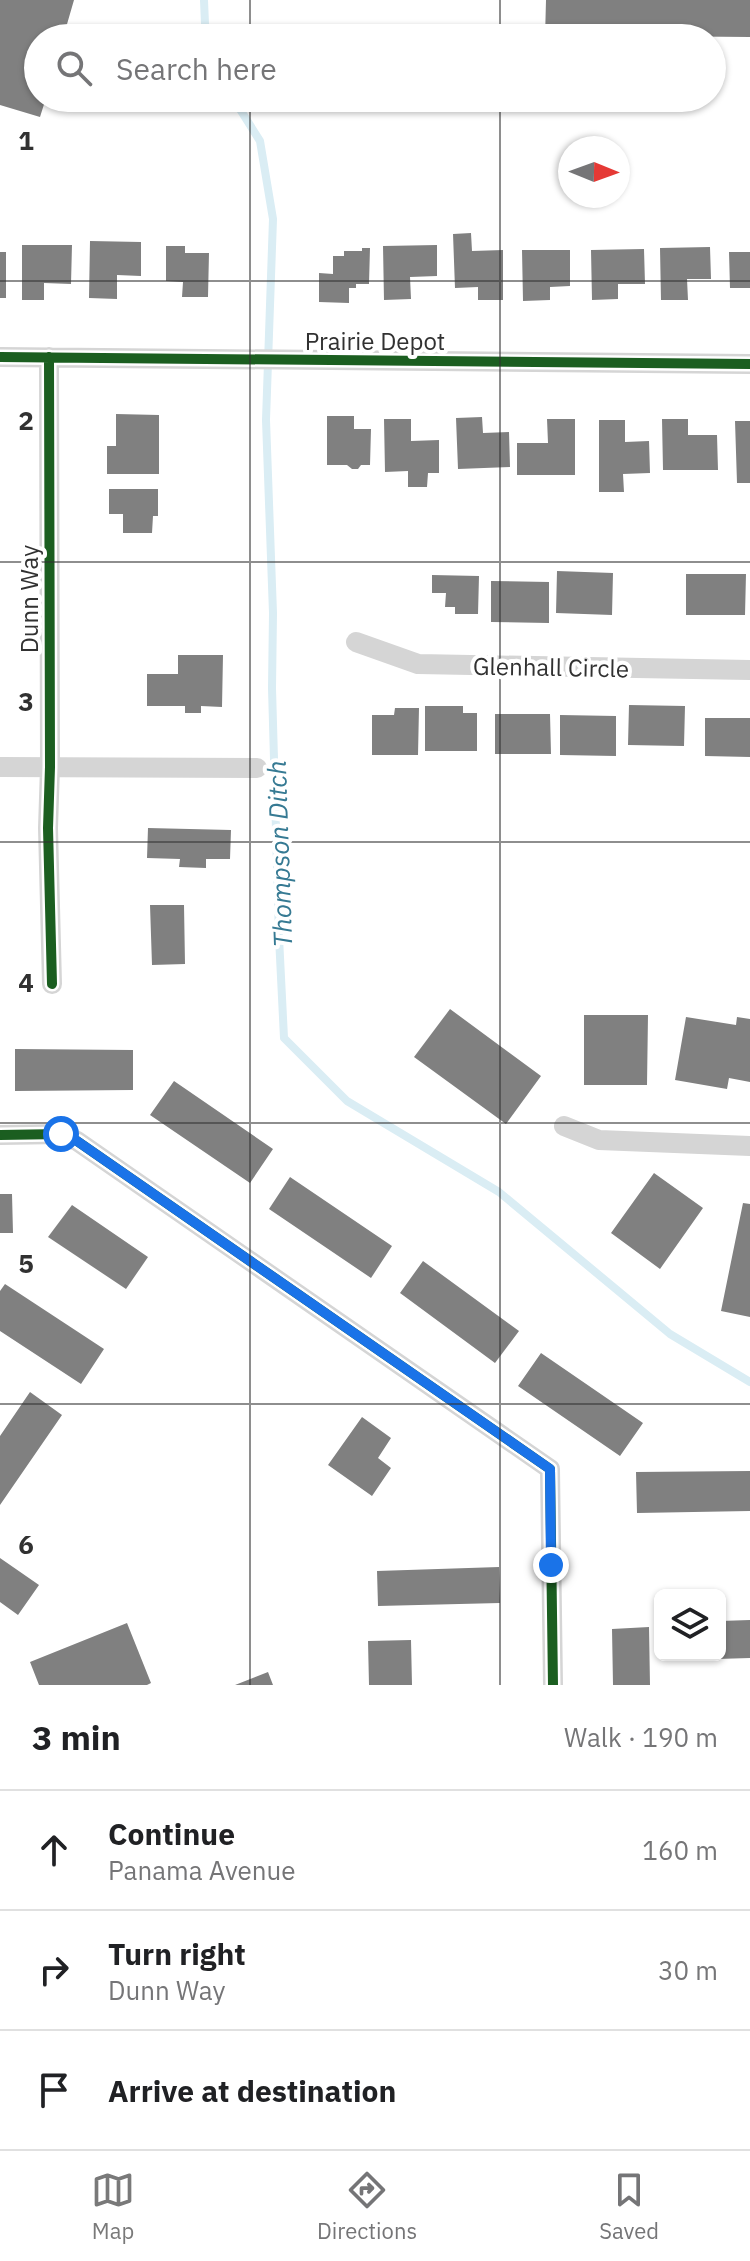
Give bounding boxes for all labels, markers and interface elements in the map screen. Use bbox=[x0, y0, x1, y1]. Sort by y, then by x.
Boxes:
search box bbox=[24, 24, 726, 112]
icon: search bbox=[52, 46, 96, 90]
text: Search here bbox=[116, 49, 277, 88]
text: 1 bbox=[18, 123, 34, 157]
north arrow bbox=[558, 136, 630, 208]
street label: Prairie Depot bbox=[305, 325, 445, 357]
text: 2 bbox=[18, 403, 34, 437]
street label: Dunn Way bbox=[13, 545, 45, 653]
street label: Glenhall Circle bbox=[473, 650, 629, 684]
text: 3 bbox=[18, 684, 34, 718]
water label: Thompson Ditch bbox=[259, 760, 299, 948]
text: 4 bbox=[18, 965, 34, 999]
route start bbox=[43, 1116, 79, 1152]
text: 5 bbox=[18, 1246, 34, 1280]
text: 6 bbox=[18, 1527, 34, 1561]
route end bbox=[533, 1547, 569, 1583]
map controls bbox=[654, 1589, 726, 1661]
button: layers bbox=[654, 1589, 726, 1661]
text: 3 min bbox=[32, 1715, 121, 1759]
text: Walk · 190 m bbox=[564, 1720, 718, 1754]
text: Continue bbox=[108, 1814, 235, 1853]
icon: ahead bbox=[32, 1828, 76, 1872]
text: 160 m bbox=[642, 1833, 718, 1867]
text: Panama Avenue bbox=[108, 1853, 296, 1887]
text: Turn right bbox=[108, 1934, 246, 1973]
icon: right bbox=[32, 1948, 76, 1992]
text: 30 m bbox=[658, 1953, 718, 1987]
text: Dunn Way bbox=[108, 1973, 226, 2007]
icon: arrive bbox=[32, 2068, 76, 2112]
text: Arrive at destination bbox=[108, 2071, 396, 2110]
tab: Map bbox=[91, 2168, 135, 2245]
tab: Directions bbox=[317, 2168, 417, 2245]
tab: Saved bbox=[599, 2168, 659, 2245]

